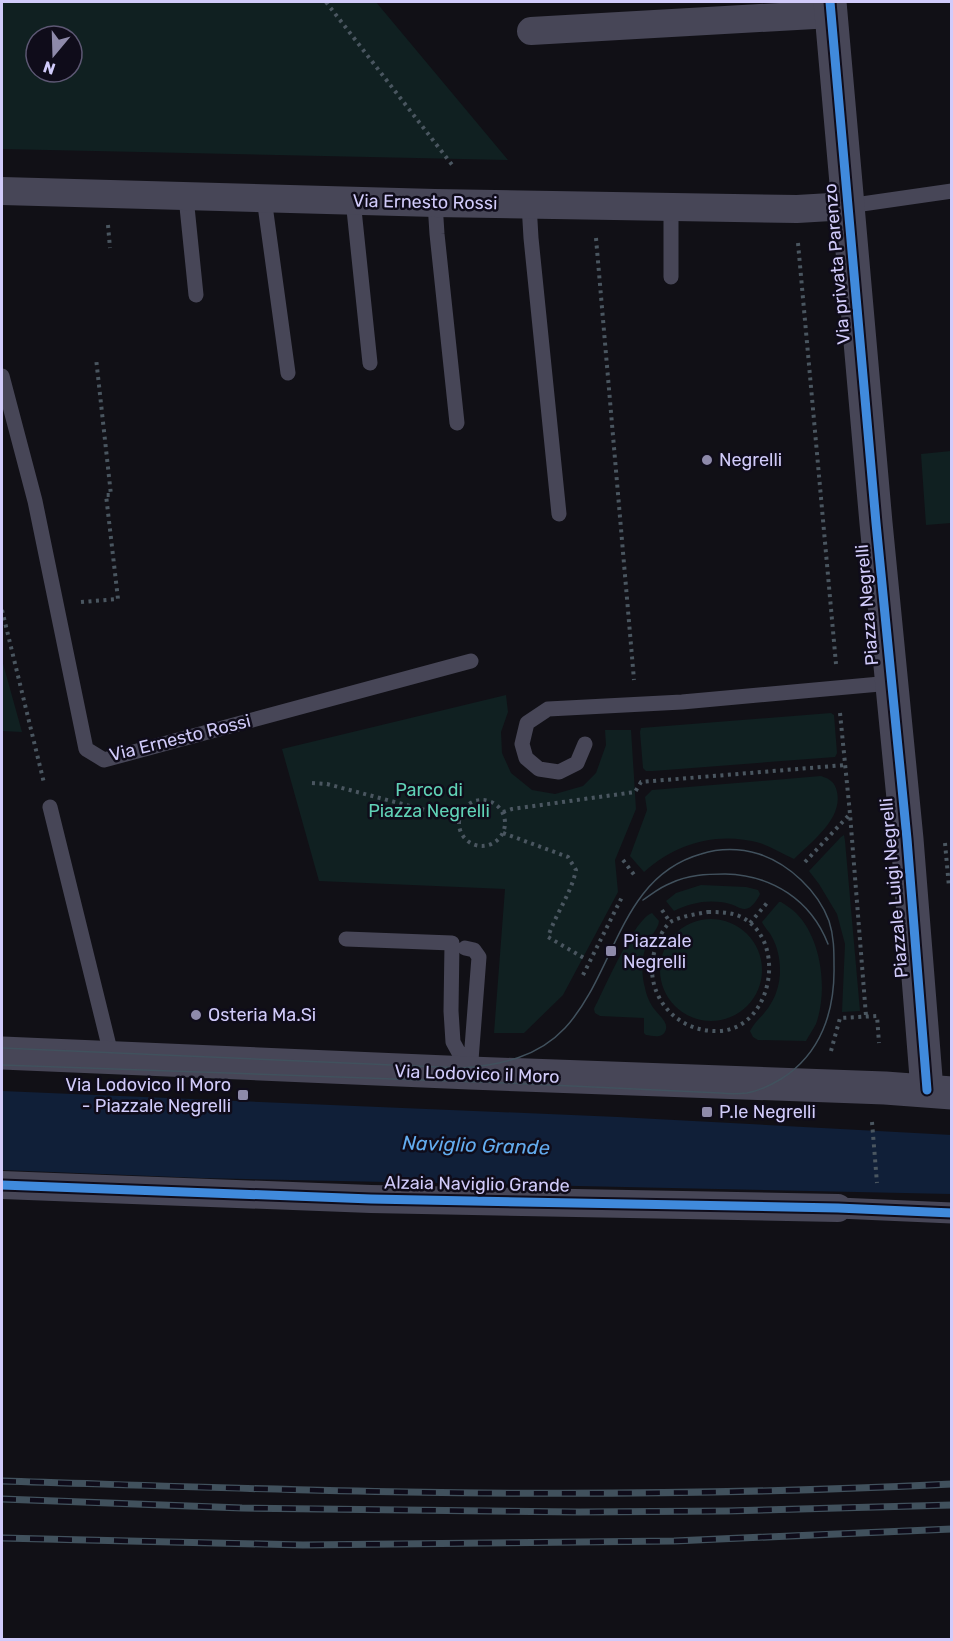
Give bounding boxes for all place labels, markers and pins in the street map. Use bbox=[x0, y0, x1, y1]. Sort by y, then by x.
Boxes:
place label: Negrelli bbox=[719, 449, 782, 471]
marker: Negrelli bbox=[700, 453, 714, 467]
place label: Piazzale Negrelli bbox=[623, 930, 692, 973]
marker: Piazzale Negrelli bbox=[604, 944, 618, 958]
place label: Osteria Ma.Si bbox=[208, 1004, 316, 1026]
marker: Osteria Ma.Si bbox=[189, 1008, 203, 1022]
place label: Via Lodovico Il Moro - Piazzale Negrelli bbox=[65, 1074, 231, 1117]
marker: Via Lodovico Il Moro - Piazzale Negrelli bbox=[236, 1088, 250, 1102]
place label: P.le Negrelli bbox=[719, 1101, 816, 1123]
marker: P.le Negrelli bbox=[700, 1105, 714, 1119]

